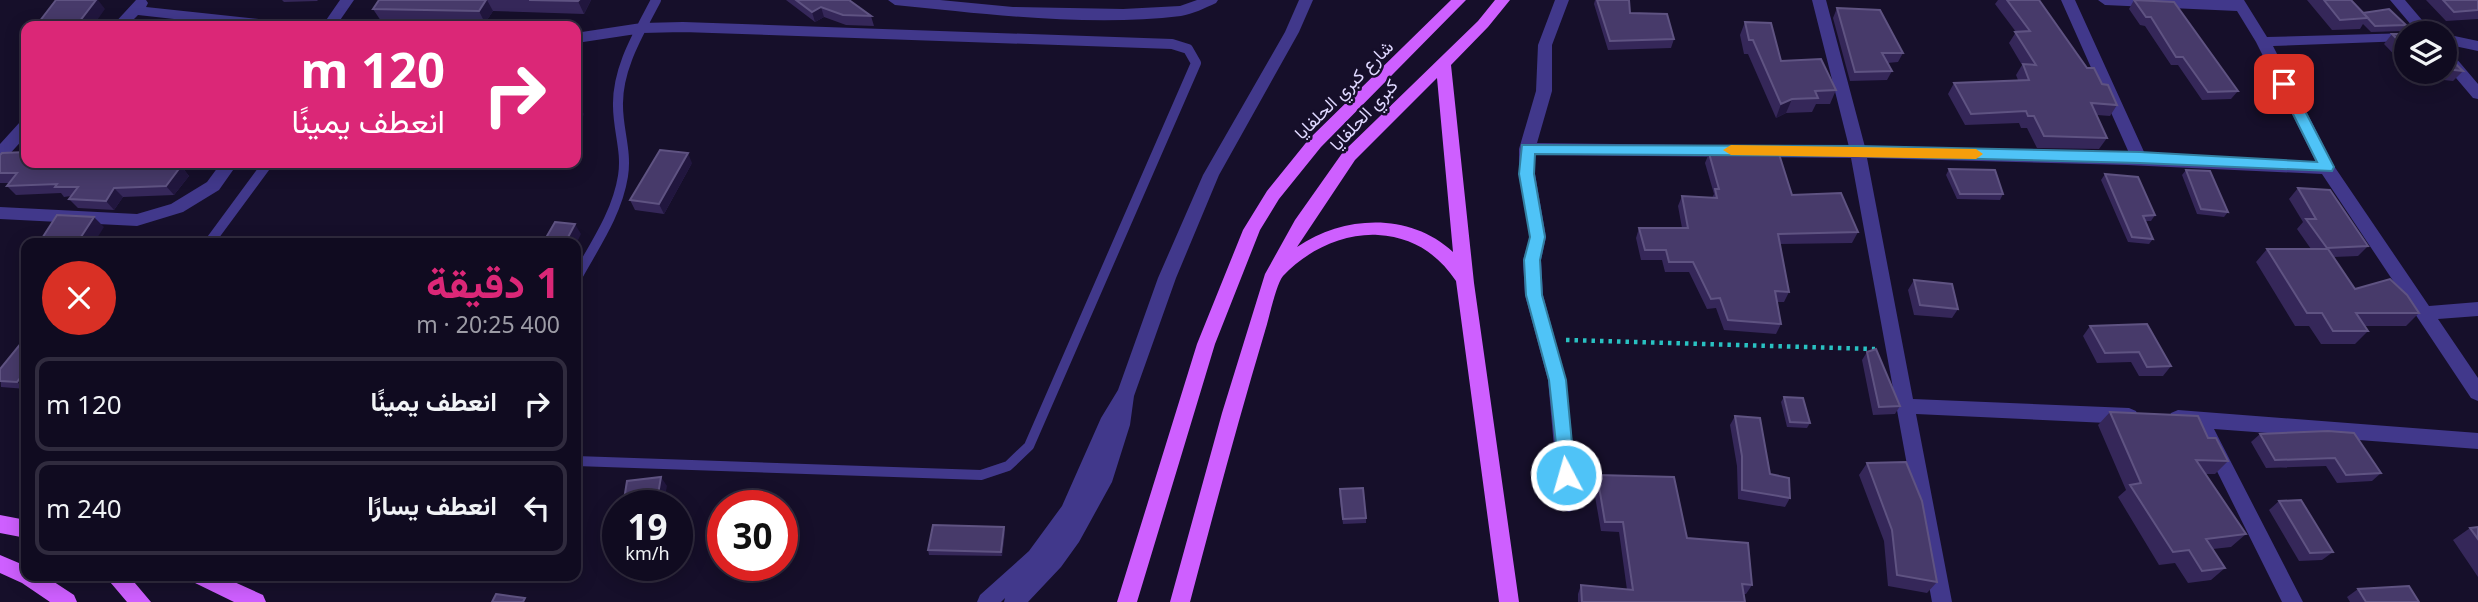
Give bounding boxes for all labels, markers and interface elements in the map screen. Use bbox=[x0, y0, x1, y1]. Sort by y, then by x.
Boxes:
map controls bbox=[2394, 21, 2457, 84]
button: layers bbox=[2394, 21, 2457, 84]
text: 120 m bbox=[300, 36, 445, 102]
street label: شارع كبري الحلفايا bbox=[1290, 36, 1398, 144]
icon: right bbox=[469, 49, 560, 140]
pin bbox=[2254, 54, 2314, 114]
icon: arrive bbox=[2265, 65, 2303, 103]
street label: كبري الحلفايا bbox=[1325, 75, 1403, 155]
text: انعطف يمينًا bbox=[291, 99, 445, 142]
text: 1 دقيقة bbox=[426, 253, 560, 310]
button: close bbox=[42, 261, 116, 335]
text: 400 m · 20:25 bbox=[416, 308, 560, 340]
text: انعطف يمينًا bbox=[370, 383, 497, 419]
icon: right bbox=[518, 385, 556, 423]
text: 120 m bbox=[46, 386, 122, 422]
position arrow bbox=[1529, 438, 1603, 512]
text: انعطف يسارًا bbox=[367, 487, 497, 523]
icon: left bbox=[518, 489, 556, 527]
text: 240 m bbox=[46, 490, 122, 526]
speed limit sign: 30 bbox=[707, 490, 798, 581]
text: 19 bbox=[627, 503, 668, 550]
text: km/h bbox=[625, 541, 670, 565]

